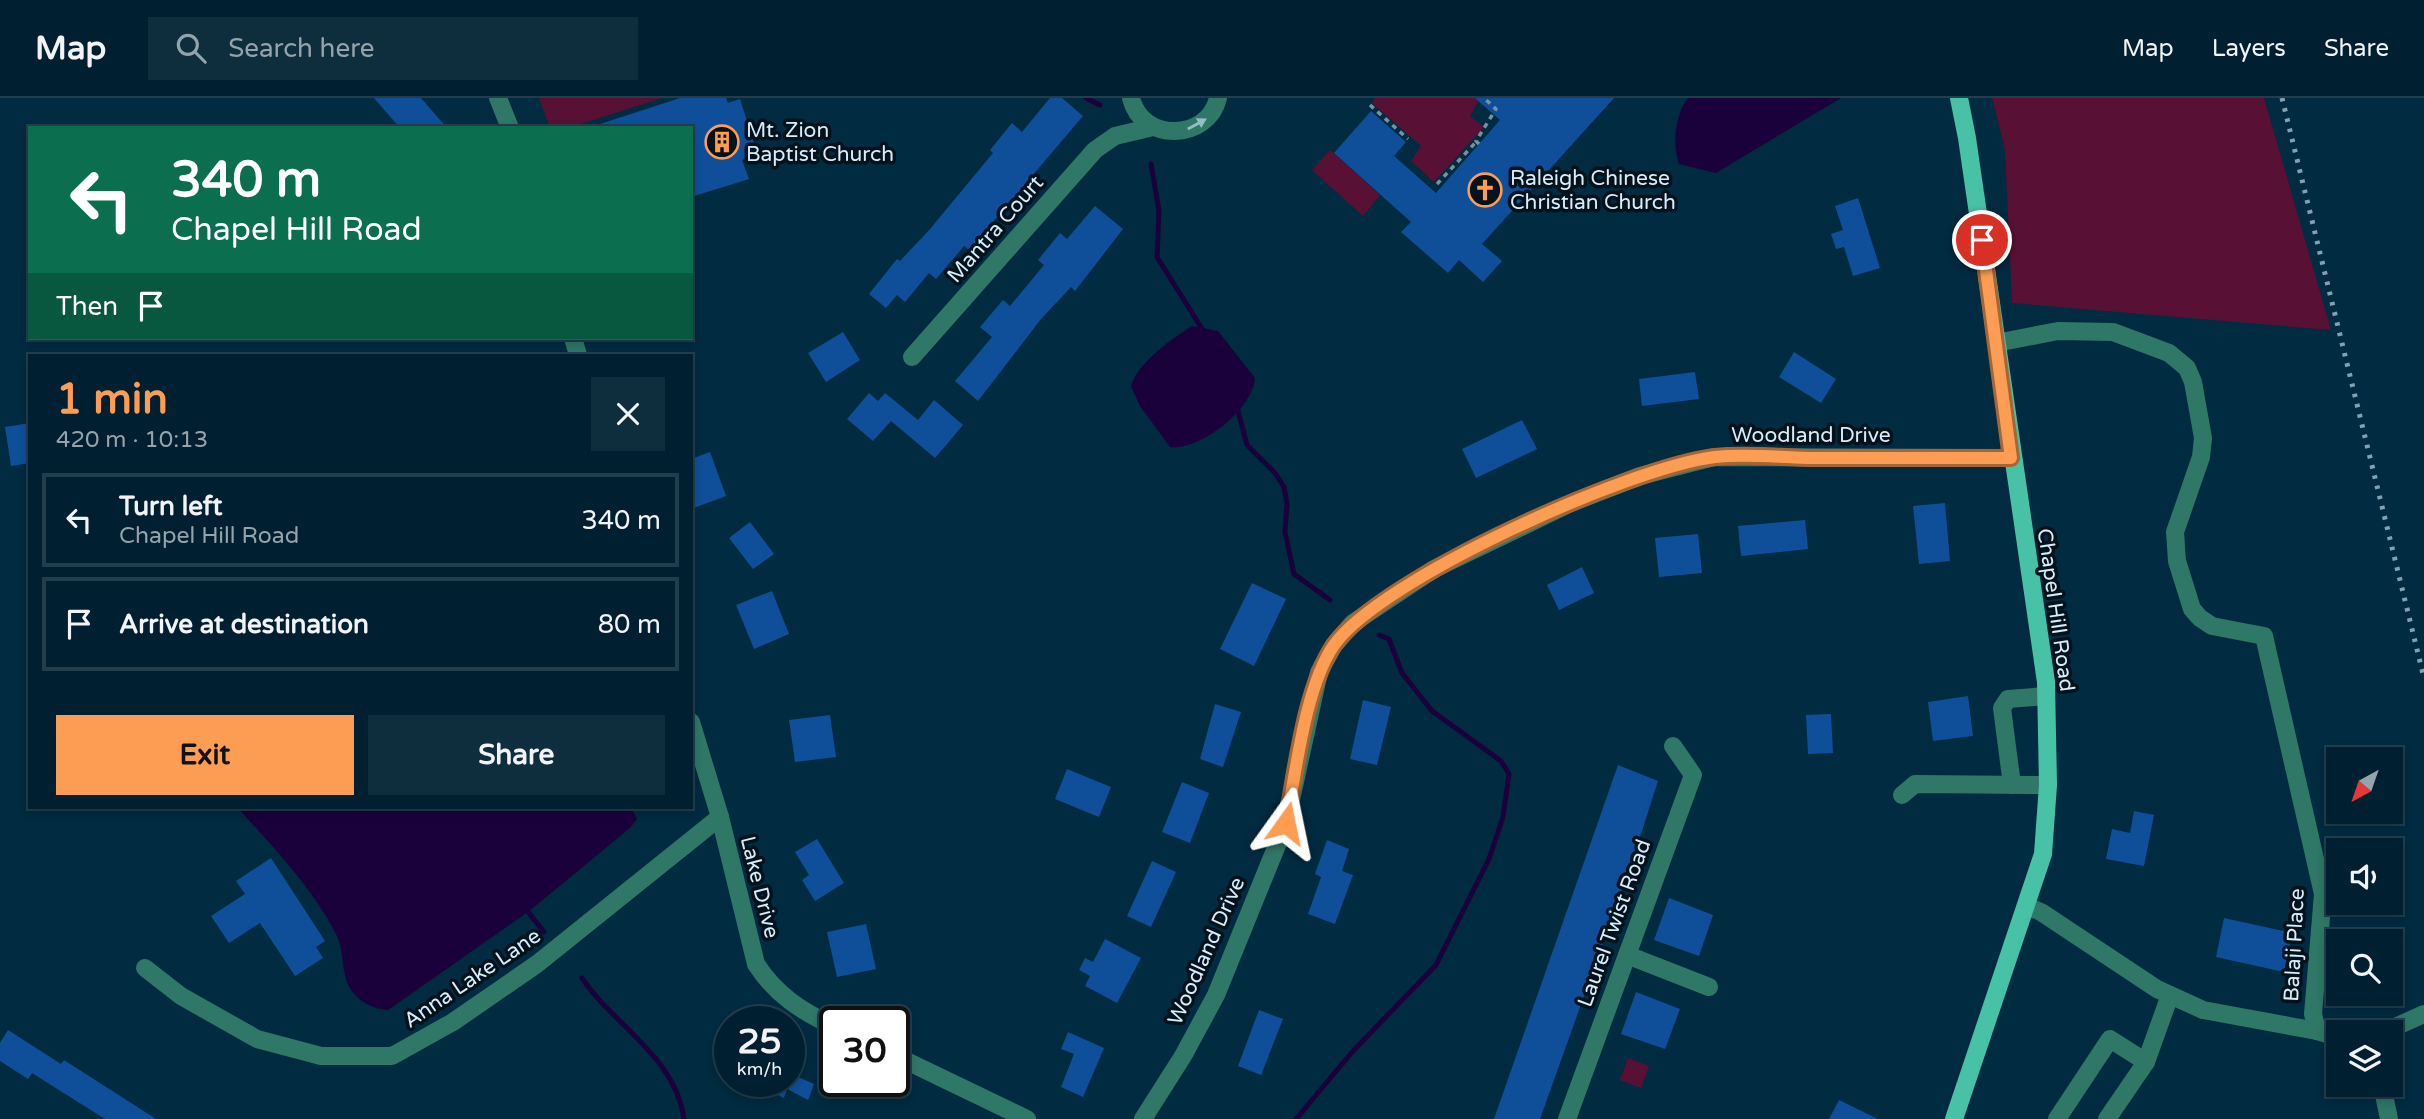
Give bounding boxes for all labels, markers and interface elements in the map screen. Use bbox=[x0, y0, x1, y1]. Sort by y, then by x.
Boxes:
search box bbox=[148, 17, 638, 80]
text: Map bbox=[35, 29, 106, 68]
icon: search bbox=[172, 29, 210, 67]
text: Search here bbox=[228, 33, 374, 64]
text: Map bbox=[2122, 34, 2174, 63]
text: Layers bbox=[2212, 34, 2286, 63]
text: Share bbox=[2324, 34, 2389, 63]
place label: Mt. Zion Baptist Church bbox=[746, 118, 894, 167]
one-way arrow bbox=[1188, 118, 1207, 130]
building icon: Mt. Zion Baptist Church bbox=[703, 123, 741, 161]
text: 340 m bbox=[171, 151, 321, 210]
icon: left bbox=[56, 154, 147, 245]
place label: Raleigh Chinese Christian Church bbox=[1510, 166, 1676, 215]
street label: Mantra Court bbox=[942, 171, 1049, 288]
church icon: Raleigh Chinese Christian Church bbox=[1466, 171, 1504, 209]
pin bbox=[1952, 210, 2012, 270]
text: Chapel Hill Road bbox=[171, 211, 422, 249]
icon: arrive bbox=[1963, 221, 2001, 259]
icon: arrive bbox=[132, 287, 170, 325]
text: Then bbox=[56, 291, 118, 322]
text: 1 min bbox=[56, 374, 168, 425]
button: close bbox=[591, 377, 665, 451]
street label: Woodland Drive bbox=[1731, 423, 1891, 448]
text: 420 m · 10:13 bbox=[56, 426, 208, 454]
text: Turn left bbox=[119, 491, 222, 522]
icon: left bbox=[60, 501, 98, 539]
text: 340 m bbox=[581, 505, 661, 536]
text: Chapel Hill Road bbox=[119, 522, 299, 550]
street label: Chapel Hill Road bbox=[2032, 527, 2079, 693]
icon: arrive bbox=[60, 605, 98, 643]
text: Arrive at destination bbox=[119, 609, 369, 640]
text: 80 m bbox=[598, 609, 661, 640]
button: Exit bbox=[56, 715, 354, 795]
button: Share bbox=[368, 715, 665, 795]
north arrow bbox=[2326, 747, 2403, 824]
map controls bbox=[2326, 747, 2403, 1097]
position arrow bbox=[1249, 786, 1323, 860]
street label: Lake Drive bbox=[735, 834, 784, 941]
street label: Laurel Twist Road bbox=[1573, 836, 1656, 1010]
button: sound bbox=[2326, 838, 2403, 915]
street label: Woodland Drive bbox=[1163, 873, 1250, 1029]
street label: Balaji Place bbox=[2279, 888, 2310, 1002]
street label: Anna Lake Lane bbox=[399, 923, 545, 1033]
button: search bbox=[2326, 929, 2403, 1006]
speed limit sign: 30 bbox=[819, 1006, 910, 1097]
button: layers bbox=[2326, 1020, 2403, 1097]
text: 25 bbox=[738, 1021, 781, 1063]
text: km/h bbox=[737, 1058, 782, 1080]

